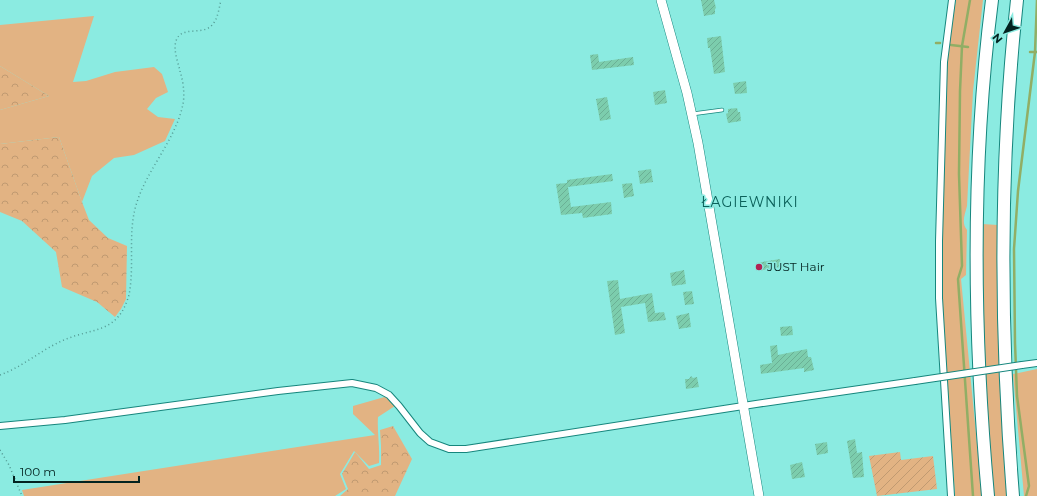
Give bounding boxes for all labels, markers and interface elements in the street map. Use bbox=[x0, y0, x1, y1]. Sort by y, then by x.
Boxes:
north arrow bbox=[985, 12, 1025, 52]
text: N bbox=[989, 31, 1006, 46]
district label: ŁAGIEWNIKI bbox=[701, 193, 799, 211]
place label: JUST Hair bbox=[766, 259, 825, 274]
marker: JUST Hair bbox=[754, 262, 764, 272]
scale bar bbox=[14, 458, 139, 484]
text: 100 m bbox=[20, 464, 56, 479]

